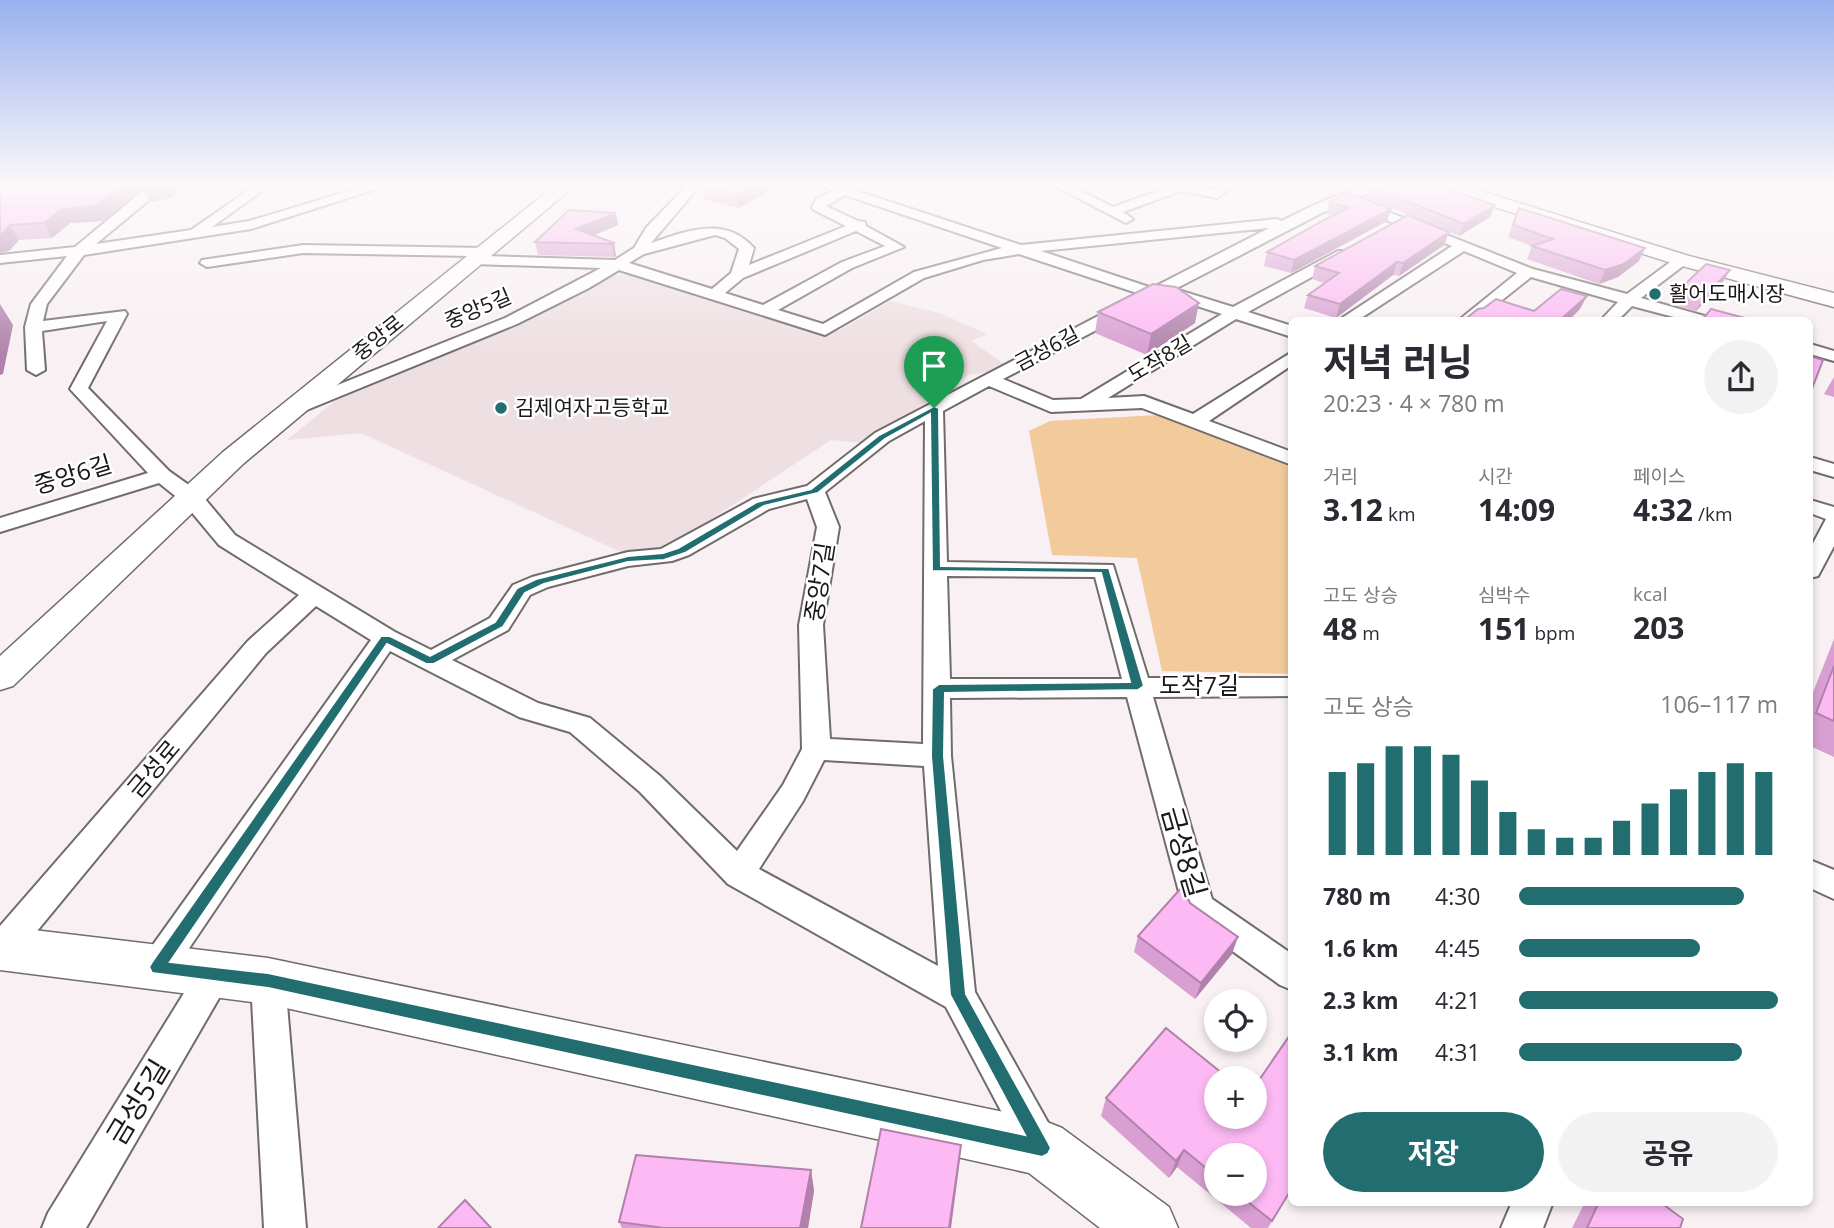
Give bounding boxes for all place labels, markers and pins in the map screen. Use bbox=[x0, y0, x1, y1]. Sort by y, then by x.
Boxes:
place label: 활어도매시장 bbox=[1669, 279, 1785, 307]
marker: 활어도매시장 bbox=[1647, 286, 1663, 302]
pin bbox=[904, 336, 964, 408]
place label: 김제여자고등학교 bbox=[515, 393, 670, 421]
marker: 김제여자고등학교 bbox=[493, 400, 509, 416]

